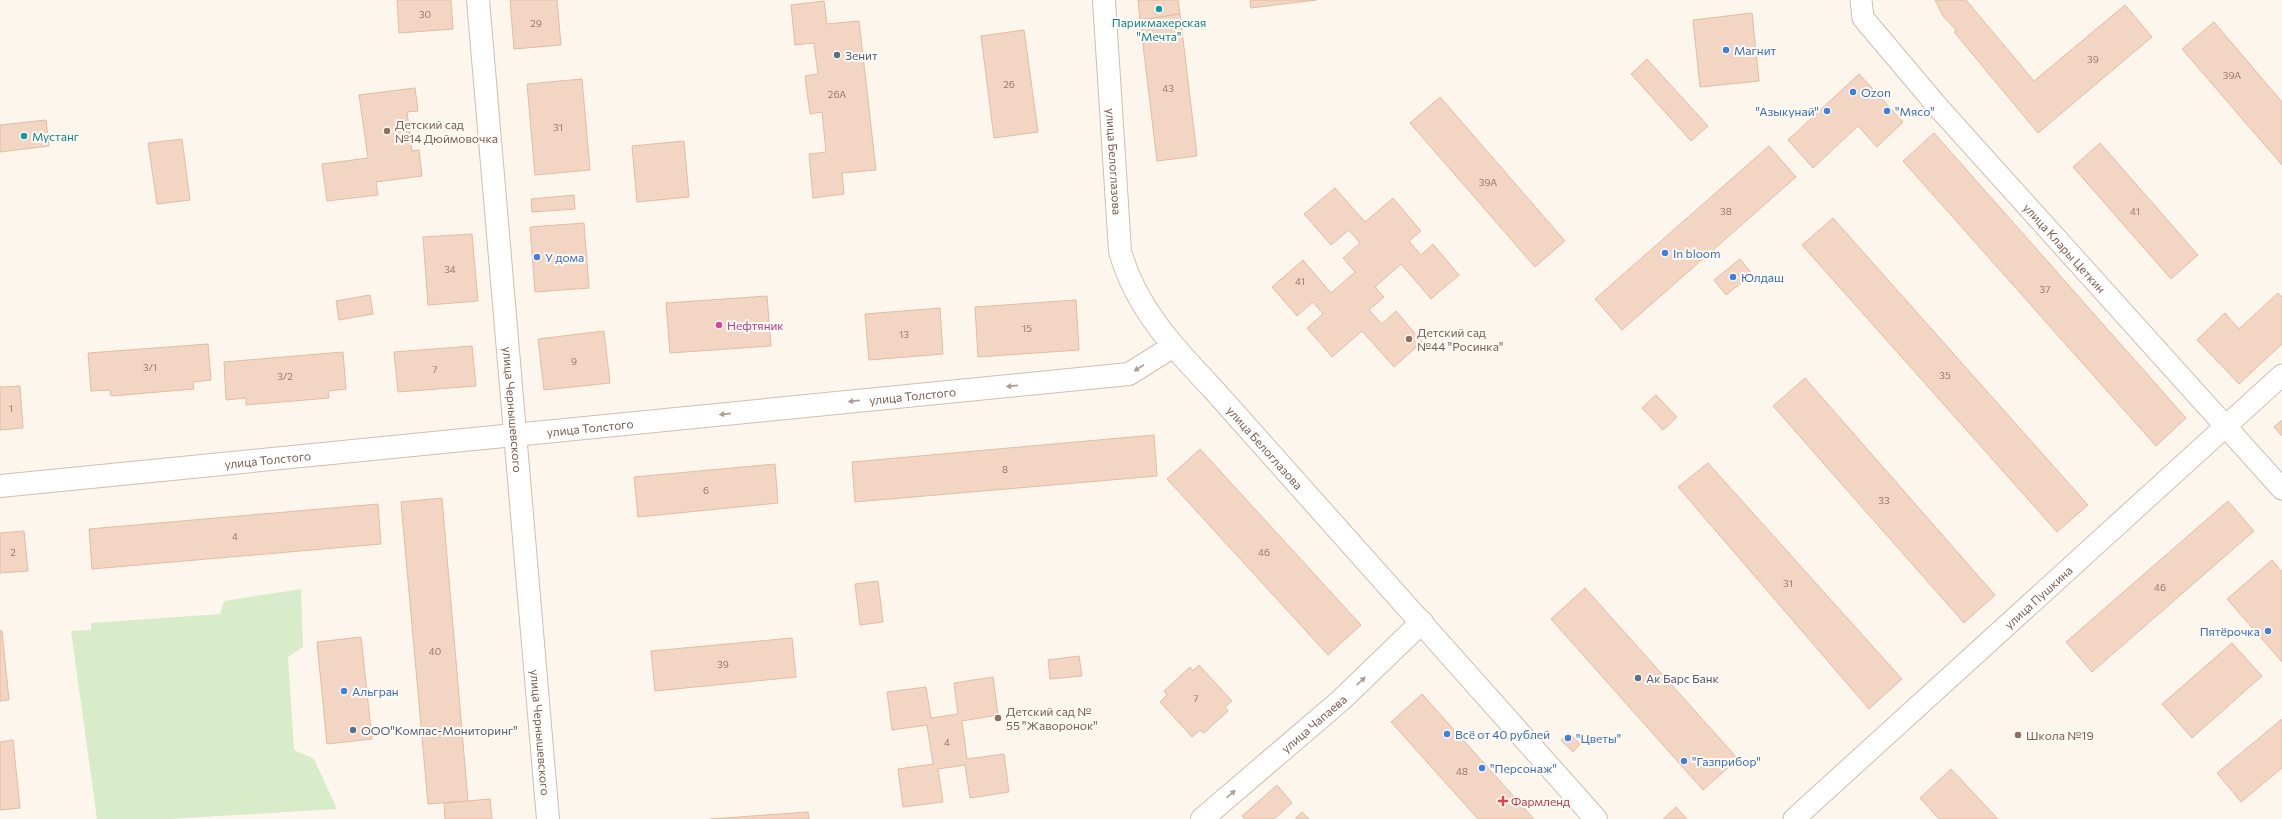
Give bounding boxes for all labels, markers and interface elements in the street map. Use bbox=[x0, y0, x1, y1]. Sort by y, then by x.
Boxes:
marker: Парикмахерская "Мечта" bbox=[1154, 4, 1164, 14]
house number: 30 bbox=[419, 8, 431, 20]
place label: Парикмахерская "Мечта" bbox=[1112, 15, 1206, 43]
house number: 29 bbox=[530, 17, 542, 29]
place label: Магнит bbox=[1734, 43, 1777, 57]
marker: Магнит bbox=[1721, 45, 1731, 55]
place label: Зенит bbox=[845, 48, 878, 62]
marker: Зенит bbox=[832, 50, 842, 60]
house number: 39 bbox=[2087, 53, 2099, 65]
house number: 39А bbox=[2223, 69, 2241, 81]
house number: 26 bbox=[1003, 78, 1015, 90]
house number: 43 bbox=[1162, 82, 1174, 94]
place label: Ozon bbox=[1861, 85, 1891, 99]
marker: Ozon bbox=[1848, 87, 1858, 97]
house number: 26А bbox=[828, 88, 846, 100]
place label: "Азыкунай" bbox=[1755, 104, 1819, 118]
place label: "Мясо" bbox=[1895, 104, 1935, 118]
marker: "Азыкунай" bbox=[1822, 106, 1832, 116]
marker: "Мясо" bbox=[1882, 106, 1892, 116]
street label: улица Белоглазова bbox=[1104, 108, 1125, 215]
place label: Детский сад №14 Дюймовочка bbox=[395, 117, 498, 145]
house number: 31 bbox=[553, 121, 563, 133]
marker: Детский сад №14 Дюймовочка bbox=[382, 126, 392, 136]
place label: Мустанг bbox=[32, 129, 79, 143]
marker: Мустанг bbox=[19, 131, 29, 141]
house number: 39А bbox=[1479, 176, 1497, 188]
street label: улица Клары Цеткин bbox=[2021, 200, 2109, 296]
house number: 38 bbox=[1720, 205, 1732, 217]
house number: 41 bbox=[2130, 205, 2140, 217]
place label: In bloom bbox=[1673, 246, 1720, 260]
marker: In bloom bbox=[1660, 248, 1670, 258]
place label: У дома bbox=[545, 250, 584, 264]
marker: У дома bbox=[532, 252, 542, 262]
house number: 34 bbox=[444, 263, 456, 275]
place label: Юлдаш bbox=[1741, 270, 1784, 284]
marker: Юлдаш bbox=[1728, 272, 1738, 282]
house number: 41 bbox=[1295, 275, 1305, 287]
house number: 37 bbox=[2040, 283, 2050, 295]
place label: Нефтяник bbox=[727, 318, 784, 332]
marker: Нефтяник bbox=[714, 320, 724, 330]
house number: 15 bbox=[1022, 322, 1032, 334]
place label: Детский сад №44 "Росинка" bbox=[1417, 325, 1503, 353]
house number: 13 bbox=[899, 328, 909, 340]
marker: Детский сад №44 "Росинка" bbox=[1404, 334, 1414, 344]
street label: улица Чернышевского bbox=[501, 346, 525, 473]
house number: 9 bbox=[571, 355, 577, 367]
house number: 3/1 bbox=[143, 361, 157, 373]
house number: 7 bbox=[432, 363, 438, 375]
one-way arrow bbox=[1133, 364, 1145, 371]
house number: 35 bbox=[1939, 369, 1951, 381]
house number: 3/2 bbox=[277, 370, 293, 382]
one-way arrow bbox=[1006, 383, 1018, 389]
street label: улица Толстого bbox=[869, 384, 956, 407]
one-way arrow bbox=[848, 398, 861, 405]
house number: 1 bbox=[9, 402, 13, 414]
street label: улица Белоглазова bbox=[1224, 403, 1306, 492]
one-way arrow bbox=[719, 411, 731, 418]
street label: улица Толстого bbox=[546, 416, 634, 439]
street label: улица Толстого bbox=[224, 448, 312, 471]
house number: 8 bbox=[1002, 463, 1008, 475]
house number: 6 bbox=[703, 484, 709, 496]
house number: 33 bbox=[1878, 494, 1890, 506]
house number: 4 bbox=[232, 530, 238, 542]
house number: 2 bbox=[10, 546, 16, 558]
house number: 46 bbox=[1258, 546, 1270, 558]
street label: улица Пушкина bbox=[2001, 563, 2075, 631]
house number: 31 bbox=[1783, 577, 1793, 589]
house number: 46 bbox=[2154, 581, 2166, 593]
place label: Пятёрочка bbox=[2200, 624, 2260, 638]
marker: Пятёрочка bbox=[2263, 626, 2273, 636]
house number: 40 bbox=[429, 645, 441, 657]
house number: 39 bbox=[717, 658, 729, 670]
street label: улица Чернышевского bbox=[528, 669, 553, 796]
place label: Ак Барс Банк bbox=[1646, 671, 1720, 685]
marker: Ак Барс Банк bbox=[1633, 673, 1643, 683]
one-way arrow bbox=[1356, 676, 1366, 686]
place label: Альгран bbox=[352, 684, 399, 698]
marker: Альгран bbox=[339, 686, 349, 696]
house number: 7 bbox=[1193, 692, 1199, 704]
street label: улица Чапаева bbox=[1278, 692, 1349, 755]
place label: Детский сад № 55 "Жаворонок" bbox=[1006, 704, 1098, 732]
marker: Детский сад № 55 "Жаворонок" bbox=[993, 713, 1003, 723]
place label: ООО"Компас-Мониторинг" bbox=[361, 723, 518, 737]
marker: ООО"Компас-Мониторинг" bbox=[348, 725, 358, 735]
place label: Всё от 40 рублей bbox=[1455, 727, 1550, 741]
place label: Школа №19 bbox=[2026, 728, 2094, 742]
marker: Всё от 40 рублей bbox=[1442, 729, 1452, 739]
marker: Школа №19 bbox=[2013, 730, 2023, 740]
place label: "Цветы" bbox=[1576, 731, 1621, 745]
marker: "Цветы" bbox=[1563, 733, 1573, 743]
house number: 4 bbox=[944, 736, 950, 748]
place label: "Газприбор" bbox=[1692, 754, 1761, 768]
marker: "Газприбор" bbox=[1679, 756, 1689, 766]
place label: "Персонаж" bbox=[1490, 761, 1557, 775]
marker: "Персонаж" bbox=[1477, 763, 1487, 773]
house number: 48 bbox=[1456, 765, 1468, 777]
one-way arrow bbox=[1226, 789, 1237, 798]
place label: Фармленд bbox=[1511, 794, 1570, 808]
marker: Фармленд bbox=[1498, 796, 1508, 806]

